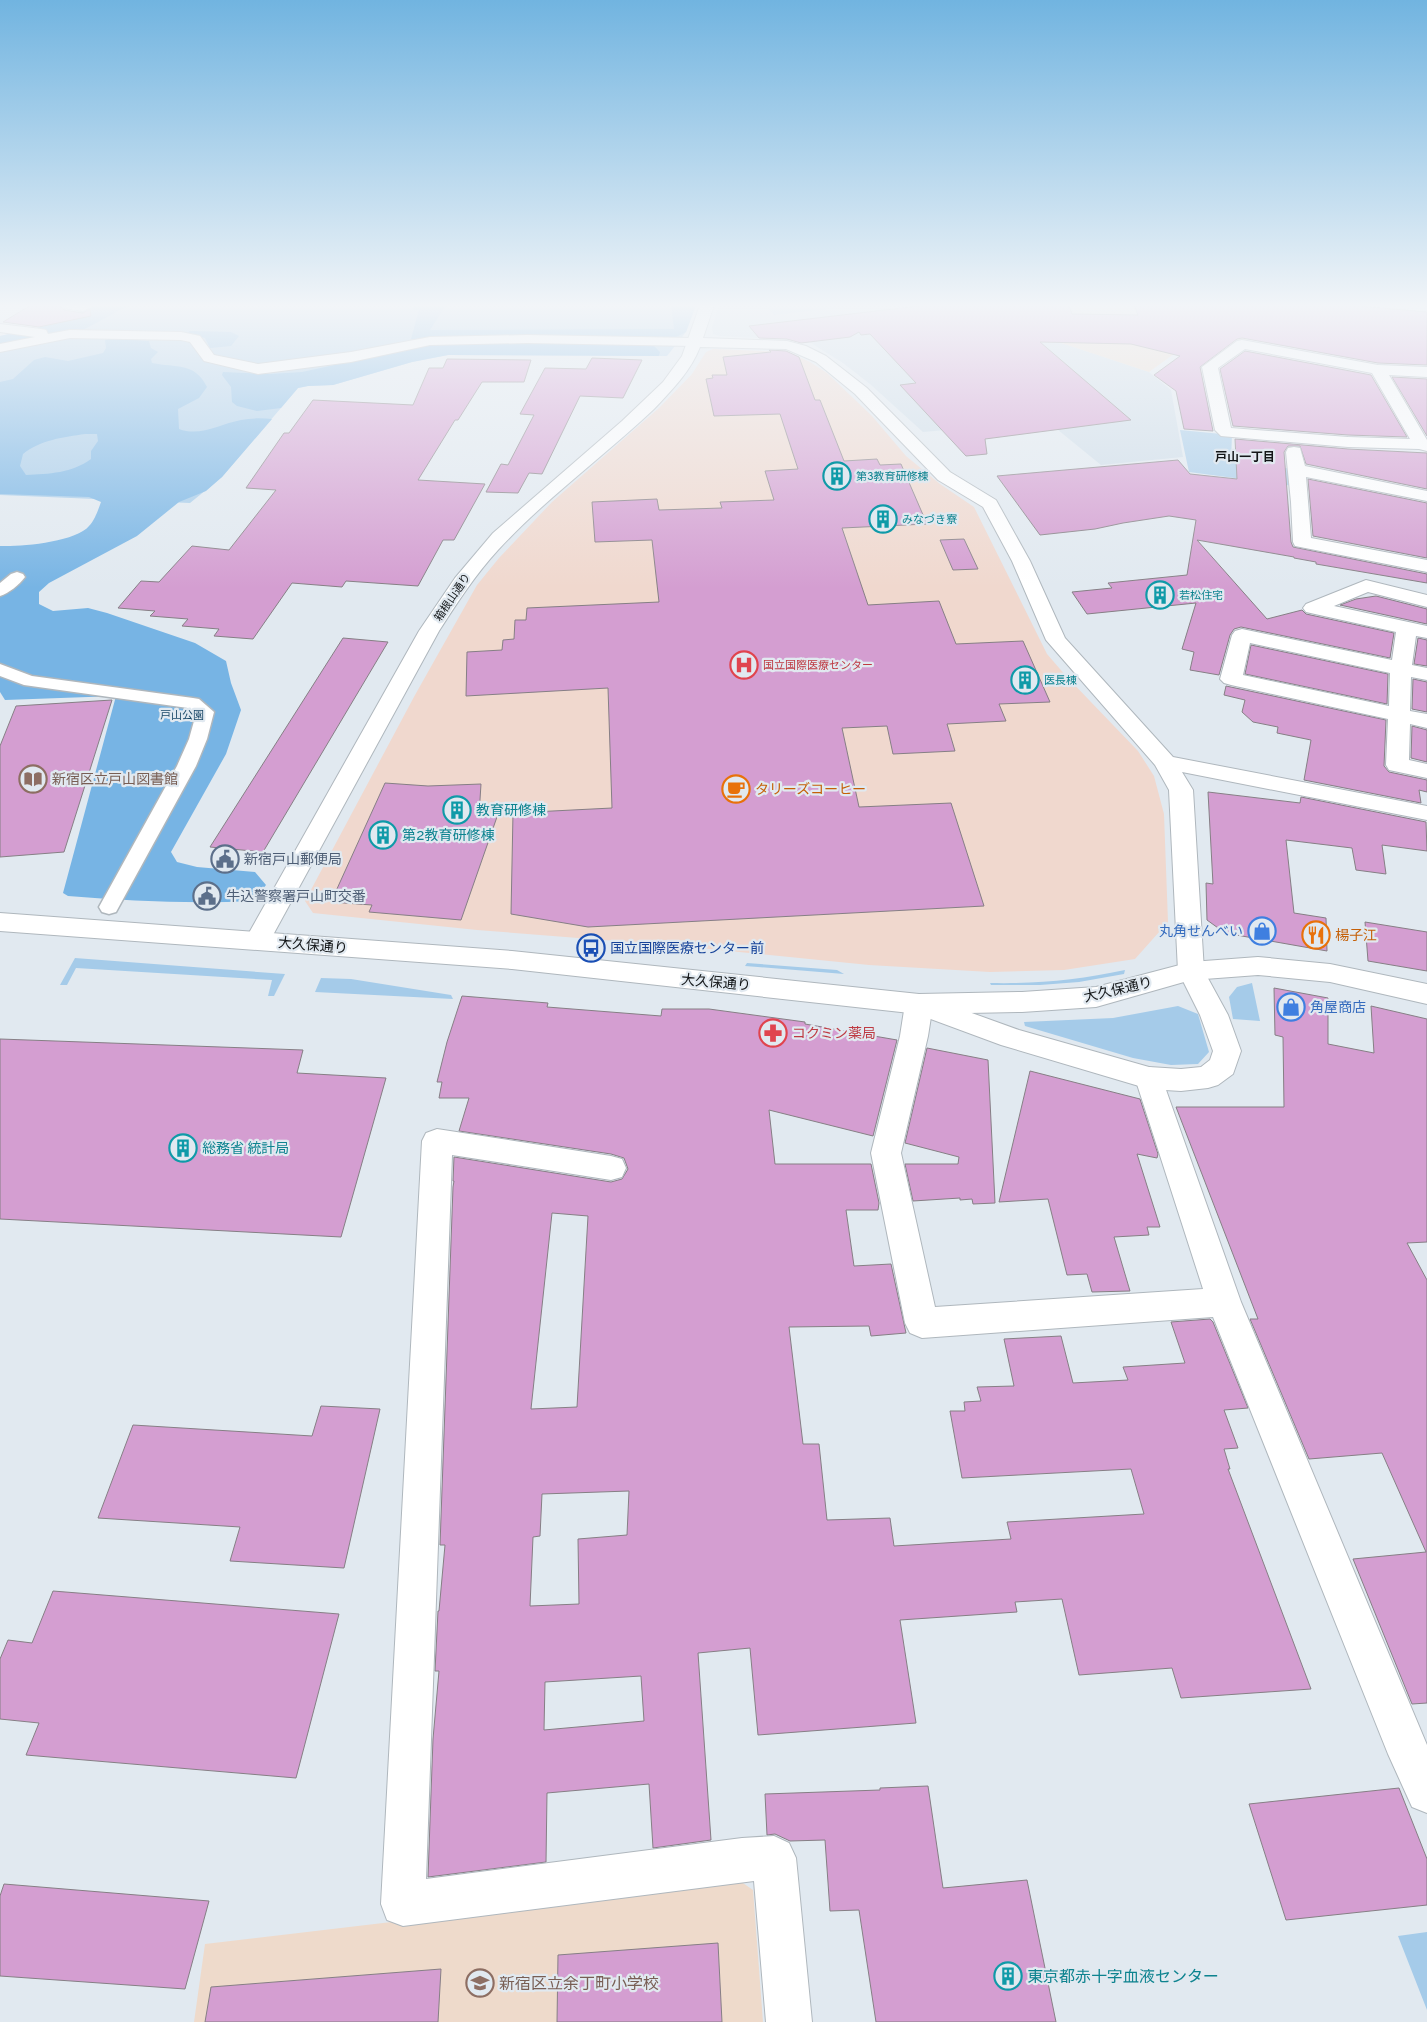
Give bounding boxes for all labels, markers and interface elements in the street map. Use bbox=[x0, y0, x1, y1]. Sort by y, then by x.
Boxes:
district label: 戸山一丁目 bbox=[1215, 450, 1275, 466]
building icon: 第3教育研修棟 bbox=[822, 461, 852, 491]
place label: 第3教育研修棟 bbox=[856, 470, 929, 484]
building icon: みなづき寮 bbox=[868, 504, 898, 534]
place label: みなづき寮 bbox=[902, 513, 957, 527]
street label: 箱根山通り bbox=[432, 571, 474, 624]
building icon: 若松住宅 bbox=[1145, 580, 1175, 610]
place label: 若松住宅 bbox=[1179, 589, 1223, 603]
hospital icon: 国立国際医療センター bbox=[729, 650, 759, 680]
place label: 国立国際医療センター bbox=[763, 659, 873, 673]
building icon: 医長棟 bbox=[1010, 665, 1040, 695]
place label: 医長棟 bbox=[1044, 674, 1077, 688]
park label: 戸山公園 bbox=[160, 709, 204, 723]
library icon: 新宿区立戸山図書館 bbox=[18, 764, 48, 794]
place label: 新宿区立戸山図書館 bbox=[52, 772, 178, 789]
cafe icon: タリーズコーヒー bbox=[721, 774, 751, 804]
place label: タリーズコーヒー bbox=[755, 781, 866, 799]
building icon: 教育研修棟 bbox=[442, 795, 472, 825]
place label: 教育研修棟 bbox=[476, 802, 546, 820]
building icon: 第2教育研修棟 bbox=[368, 820, 398, 850]
place label: 第2教育研修棟 bbox=[402, 827, 495, 845]
public building icon: 新宿戸山郵便局 bbox=[210, 844, 240, 874]
place label: 新宿戸山郵便局 bbox=[244, 852, 342, 869]
public building icon: 牛込警察署戸山町交番 bbox=[192, 881, 222, 911]
place label: 牛込警察署戸山町交番 bbox=[226, 889, 366, 906]
shop icon: 丸角せんべい bbox=[1247, 916, 1277, 946]
restaurant icon: 楊子江 bbox=[1301, 920, 1331, 950]
place label: 丸角せんべい bbox=[1159, 924, 1243, 941]
place label: 楊子江 bbox=[1335, 928, 1377, 945]
bus stop icon: 国立国際医療センター前 bbox=[576, 933, 606, 963]
street label: 大久保通り bbox=[277, 935, 348, 958]
place label: 国立国際医療センター前 bbox=[610, 940, 764, 958]
street label: 大久保通り bbox=[680, 972, 751, 995]
street label: 大久保通り bbox=[1082, 974, 1154, 1007]
shop icon: 角屋商店 bbox=[1276, 992, 1306, 1022]
place label: 角屋商店 bbox=[1310, 1000, 1366, 1017]
pharmacy icon: コクミン薬局 bbox=[758, 1018, 788, 1048]
place label: コクミン薬局 bbox=[792, 1026, 876, 1043]
building icon: 総務省 統計局 bbox=[168, 1133, 198, 1163]
place label: 総務省 統計局 bbox=[202, 1141, 289, 1158]
building icon: 東京都赤十字血液センター bbox=[993, 1961, 1023, 1991]
school or university icon: 新宿区立余丁町小学校 bbox=[465, 1968, 495, 1998]
place label: 東京都赤十字血液センター bbox=[1027, 1968, 1219, 1988]
place label: 新宿区立余丁町小学校 bbox=[499, 1975, 659, 1995]

